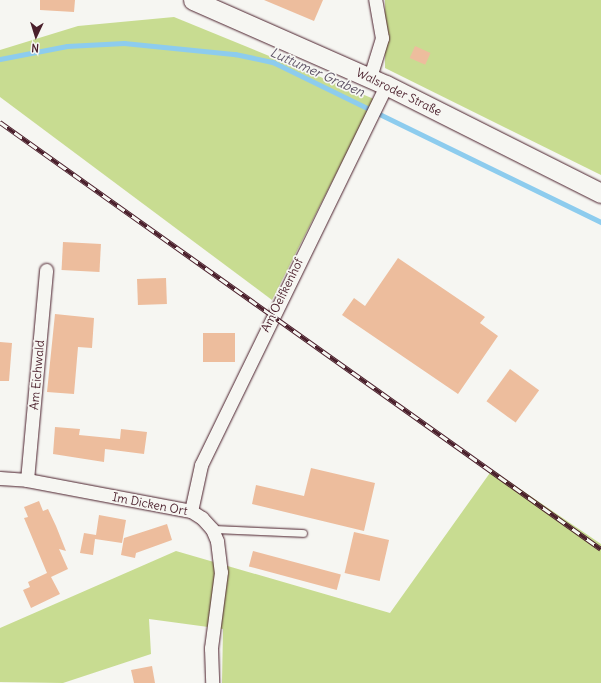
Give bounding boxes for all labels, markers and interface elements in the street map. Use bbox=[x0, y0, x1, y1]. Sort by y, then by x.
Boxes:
north arrow bbox=[16, 16, 56, 56]
text: N bbox=[31, 41, 39, 55]
water label: Luttumer Graben bbox=[268, 45, 366, 101]
street label: Walsroder Straße bbox=[354, 65, 444, 119]
street label: Am Oelfkenhof bbox=[258, 256, 306, 334]
street label: Am Eichwald bbox=[27, 340, 47, 410]
street label: Im Dicken Ort bbox=[111, 490, 189, 518]

